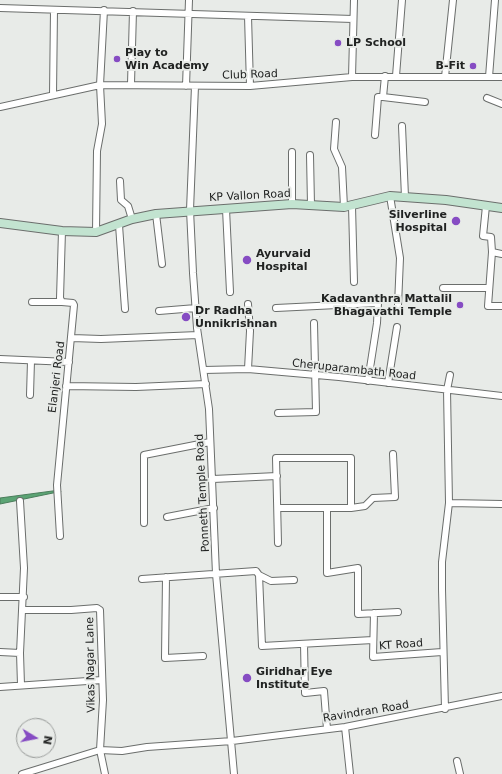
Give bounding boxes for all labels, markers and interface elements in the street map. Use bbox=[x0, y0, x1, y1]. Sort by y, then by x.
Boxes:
place label: LP School bbox=[346, 36, 406, 50]
marker: LP School bbox=[333, 38, 343, 48]
place label: Play to Win Academy bbox=[125, 46, 209, 72]
marker: Play to Win Academy bbox=[112, 54, 122, 64]
place label: B-Fit bbox=[436, 59, 465, 73]
marker: B-Fit bbox=[468, 61, 478, 71]
street label: Club Road bbox=[222, 67, 278, 83]
street label: KP Vallon Road bbox=[209, 187, 291, 205]
place label: Silverline Hospital bbox=[389, 208, 447, 234]
marker: Silverline Hospital bbox=[450, 215, 462, 227]
place label: Ayurvaid Hospital bbox=[256, 247, 311, 273]
marker: Ayurvaid Hospital bbox=[241, 254, 253, 266]
place label: Kadavanthra Mattalil Bhagavathi Temple bbox=[321, 292, 452, 318]
marker: Kadavanthra Mattalil Bhagavathi Temple bbox=[455, 300, 465, 310]
place label: Dr Radha Unnikrishnan bbox=[195, 304, 277, 330]
marker: Dr Radha Unnikrishnan bbox=[180, 311, 192, 323]
street label: Elanjeri Road bbox=[46, 340, 68, 414]
street label: Cheruparambath Road bbox=[291, 357, 417, 383]
street label: Ponneth Temple Road bbox=[193, 433, 213, 553]
street label: Vikas Nagar Lane bbox=[84, 617, 98, 713]
street label: KT Road bbox=[379, 637, 423, 653]
place label: Giridhar Eye Institute bbox=[256, 665, 333, 691]
marker: Giridhar Eye Institute bbox=[241, 672, 253, 684]
street label: Ravindran Road bbox=[322, 699, 410, 725]
north arrow bbox=[16, 718, 56, 758]
text: N bbox=[40, 734, 55, 746]

